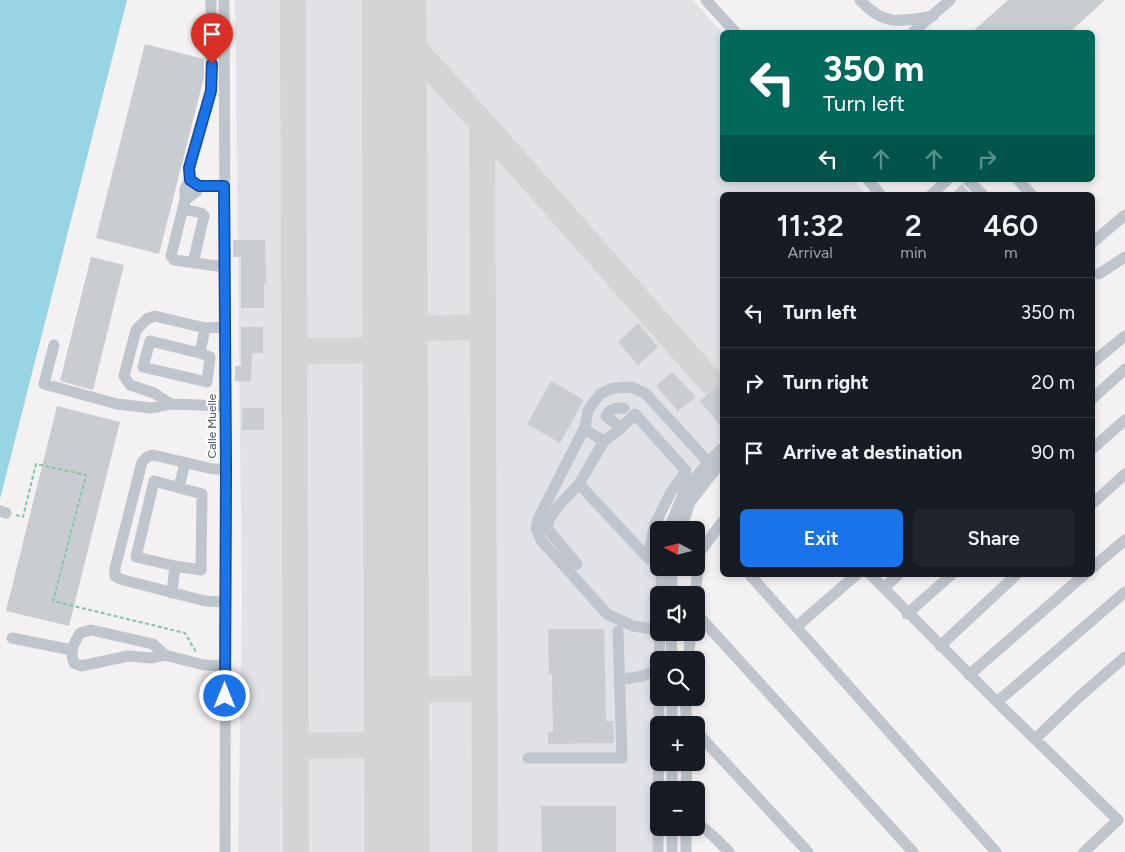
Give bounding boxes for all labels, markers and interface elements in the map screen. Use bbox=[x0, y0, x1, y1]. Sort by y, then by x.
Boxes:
pin bbox=[191, 13, 233, 64]
icon: arrive bbox=[198, 20, 226, 48]
text: 350 m bbox=[823, 48, 924, 90]
icon: left bbox=[740, 50, 805, 115]
text: Turn left bbox=[823, 90, 905, 117]
icon: left bbox=[814, 145, 842, 173]
icon: ahead bbox=[867, 145, 895, 173]
icon: ahead bbox=[920, 145, 948, 173]
icon: right bbox=[973, 145, 1001, 173]
text: 11:32 bbox=[777, 207, 844, 244]
text: 2 bbox=[905, 207, 922, 244]
text: 460 bbox=[983, 207, 1038, 244]
text: Arrival bbox=[788, 243, 833, 262]
text: min bbox=[900, 243, 927, 262]
text: m bbox=[1004, 243, 1018, 262]
icon: left bbox=[740, 299, 768, 327]
text: Turn left bbox=[783, 301, 857, 324]
text: 350 m bbox=[1021, 301, 1075, 324]
icon: right bbox=[740, 369, 768, 397]
text: Turn right bbox=[783, 371, 869, 394]
text: 20 m bbox=[1031, 371, 1075, 394]
street label: Calle Muelle bbox=[205, 393, 219, 458]
icon: arrive bbox=[740, 439, 768, 467]
text: Arrive at destination bbox=[783, 441, 962, 464]
text: 90 m bbox=[1031, 441, 1075, 464]
button: Exit bbox=[740, 509, 903, 567]
button: Share bbox=[913, 509, 1075, 567]
north arrow bbox=[650, 521, 705, 576]
map controls bbox=[650, 521, 705, 836]
button: sound bbox=[650, 586, 705, 641]
button: search bbox=[650, 651, 705, 706]
position arrow bbox=[198, 669, 250, 721]
button: + bbox=[650, 716, 705, 771]
button: − bbox=[650, 781, 705, 836]

